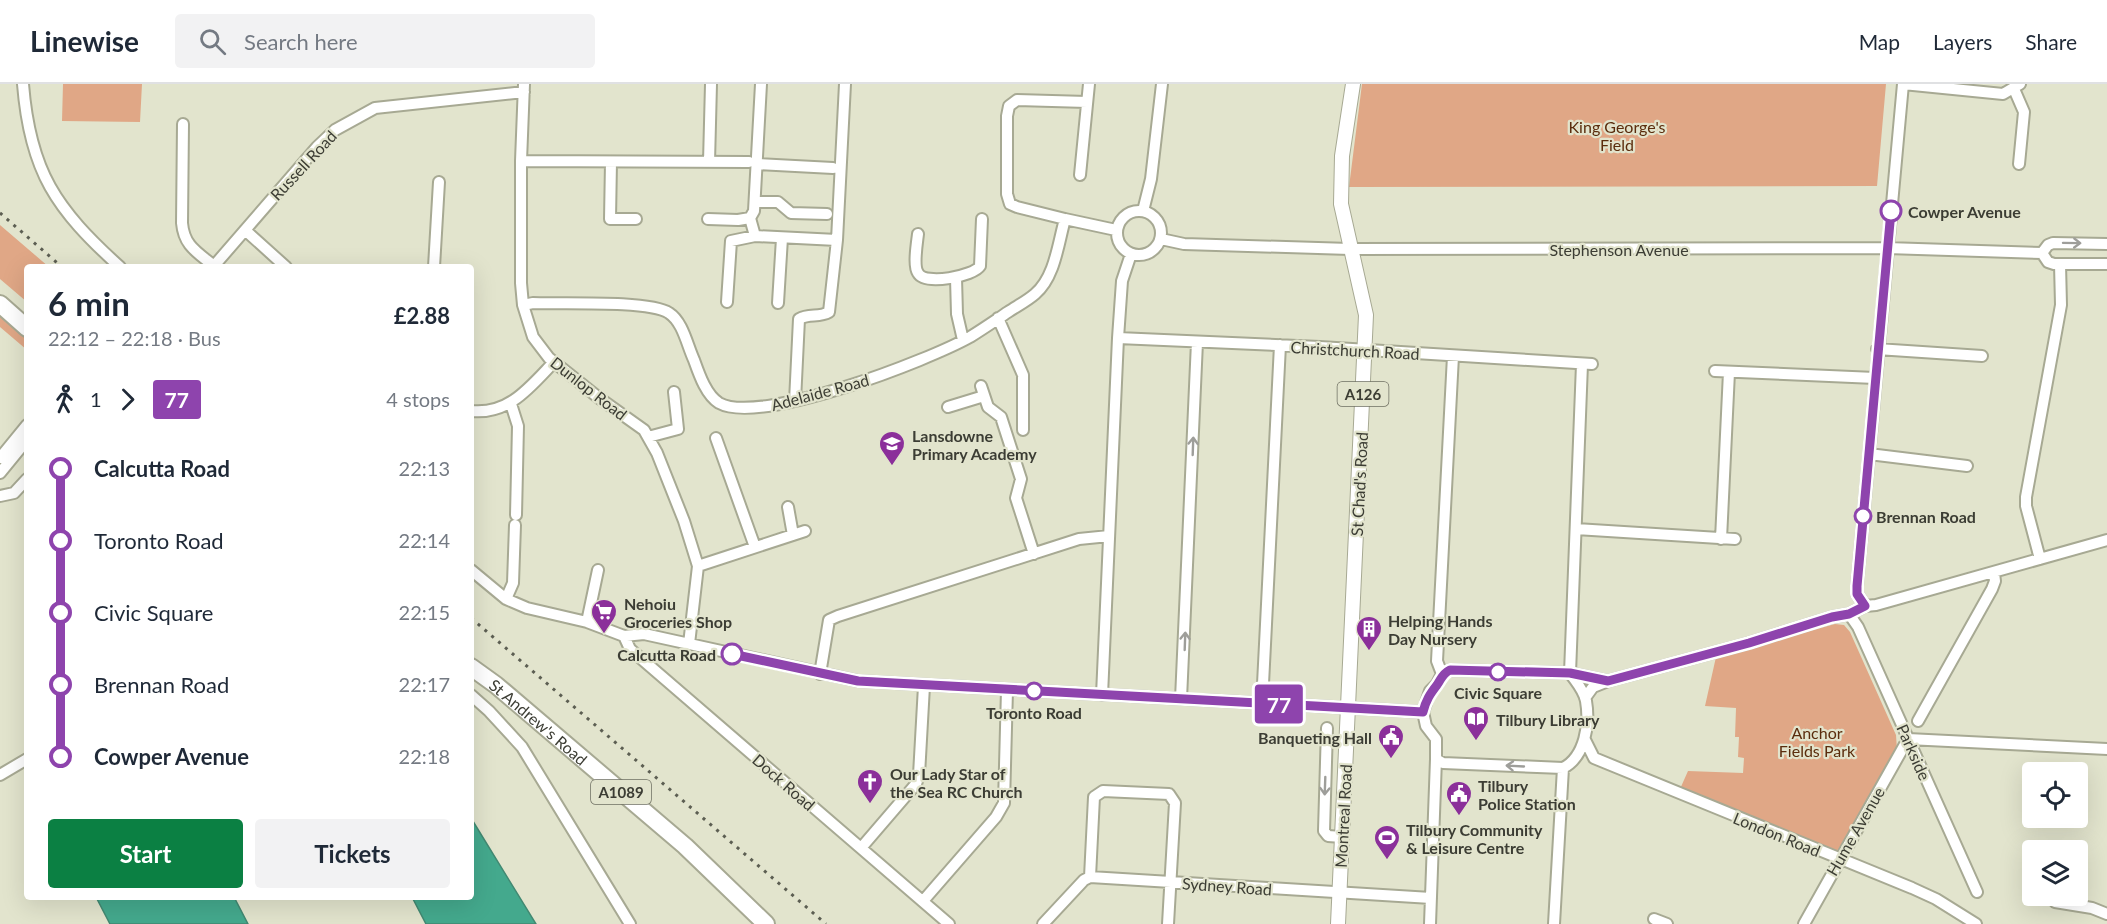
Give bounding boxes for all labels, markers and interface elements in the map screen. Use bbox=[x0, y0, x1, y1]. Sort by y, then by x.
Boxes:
search box bbox=[175, 14, 595, 68]
text: Linewise bbox=[30, 24, 139, 58]
icon: search bbox=[196, 25, 229, 58]
text: Search here bbox=[244, 28, 358, 55]
text: Map bbox=[1859, 29, 1900, 54]
text: Layers bbox=[1933, 29, 1992, 54]
text: Share bbox=[2025, 29, 2077, 54]
park label: King George's Field bbox=[1569, 117, 1666, 154]
street label: Russell Road bbox=[266, 126, 340, 204]
marker: Cowper Avenue bbox=[1880, 200, 1902, 222]
place label: Cowper Avenue bbox=[1908, 202, 2021, 221]
one-way arrow bbox=[2062, 238, 2082, 249]
street label: Stephenson Avenue bbox=[1549, 240, 1689, 259]
text: 6 min bbox=[48, 283, 130, 323]
text: £2.88 bbox=[394, 302, 450, 329]
text: 22:12 – 22:18 · Bus bbox=[48, 326, 221, 350]
street label: Christchurch Road bbox=[1290, 337, 1420, 363]
street label: Dunlop Road bbox=[547, 352, 631, 424]
street label: Adelaide Road bbox=[769, 370, 871, 414]
road number: A126 bbox=[1338, 382, 1388, 406]
icon: walk bbox=[48, 383, 81, 416]
icon: forward bbox=[111, 383, 144, 416]
text: 1 bbox=[90, 387, 102, 411]
text: 77 bbox=[165, 387, 189, 412]
text: 4 stops bbox=[386, 387, 450, 411]
place label: Lansdowne Primary Academy bbox=[912, 426, 1037, 463]
school or university icon: Lansdowne Primary Academy bbox=[877, 429, 907, 467]
street label: St Chad's Road bbox=[1347, 431, 1371, 537]
one-way arrow bbox=[1187, 437, 1198, 457]
text: Calcutta Road bbox=[94, 455, 230, 482]
text: 22:13 bbox=[399, 456, 450, 480]
marker: Brennan Road bbox=[1854, 507, 1872, 525]
place label: Brennan Road bbox=[1876, 507, 1976, 526]
text: Toronto Road bbox=[94, 527, 224, 554]
text: 22:14 bbox=[399, 528, 450, 552]
place label: Nehoiu Groceries Shop bbox=[624, 594, 732, 631]
supermarket icon: Nehoiu Groceries Shop bbox=[589, 597, 619, 635]
text: Civic Square bbox=[94, 599, 213, 626]
text: 22:15 bbox=[399, 600, 450, 624]
place label: Helping Hands Day Nursery bbox=[1388, 611, 1493, 648]
building icon: Helping Hands Day Nursery bbox=[1354, 614, 1384, 652]
one-way arrow bbox=[1179, 631, 1190, 651]
marker: Calcutta Road bbox=[721, 643, 743, 665]
place label: Calcutta Road bbox=[617, 645, 716, 664]
marker: Civic Square bbox=[1489, 663, 1507, 681]
text: Brennan Road bbox=[94, 671, 229, 698]
text: 22:17 bbox=[399, 672, 450, 696]
street label: St Andrew's Road bbox=[486, 674, 592, 768]
marker: Toronto Road bbox=[1025, 682, 1043, 700]
place label: Civic Square bbox=[1454, 683, 1542, 702]
line badge: 77 bbox=[1252, 684, 1306, 724]
text: 77 bbox=[1267, 692, 1291, 717]
place label: Toronto Road bbox=[986, 703, 1082, 722]
library icon: Tilbury Library bbox=[1461, 704, 1491, 742]
place label: Tilbury Library bbox=[1496, 710, 1600, 729]
street label: Parkside bbox=[1893, 721, 1935, 783]
public building icon: Banqueting Hall bbox=[1376, 722, 1406, 760]
park label: Anchor Fields Park bbox=[1779, 723, 1856, 760]
place label: Banqueting Hall bbox=[1258, 728, 1372, 747]
text: Cowper Avenue bbox=[94, 743, 249, 770]
text: 22:18 bbox=[399, 744, 450, 768]
street label: Dock Road bbox=[749, 750, 819, 814]
one-way arrow bbox=[1505, 760, 1525, 772]
map controls bbox=[2022, 762, 2088, 906]
button: locate bbox=[2022, 762, 2088, 828]
place label: Our Lady Star of the Sea RC Church bbox=[890, 764, 1022, 801]
street label: Montreal Road bbox=[1331, 764, 1355, 868]
church icon: Our Lady Star of the Sea RC Church bbox=[855, 767, 885, 805]
one-way arrow bbox=[1319, 775, 1331, 795]
place label: Tilbury Police Station bbox=[1478, 776, 1576, 813]
public building icon: Tilbury Police Station bbox=[1444, 779, 1474, 817]
road number: A1089 bbox=[591, 780, 651, 804]
street label: Hume Avenue bbox=[1822, 783, 1888, 879]
street label: London Road bbox=[1731, 808, 1823, 860]
button: Start bbox=[48, 819, 243, 888]
button: Tickets bbox=[255, 819, 450, 888]
place label: Tilbury Community & Leisure Centre bbox=[1406, 820, 1543, 857]
sports icon: Tilbury Community & Leisure Centre bbox=[1372, 823, 1402, 861]
button: layers bbox=[2022, 840, 2088, 906]
street label: Sydney Road bbox=[1182, 873, 1272, 899]

